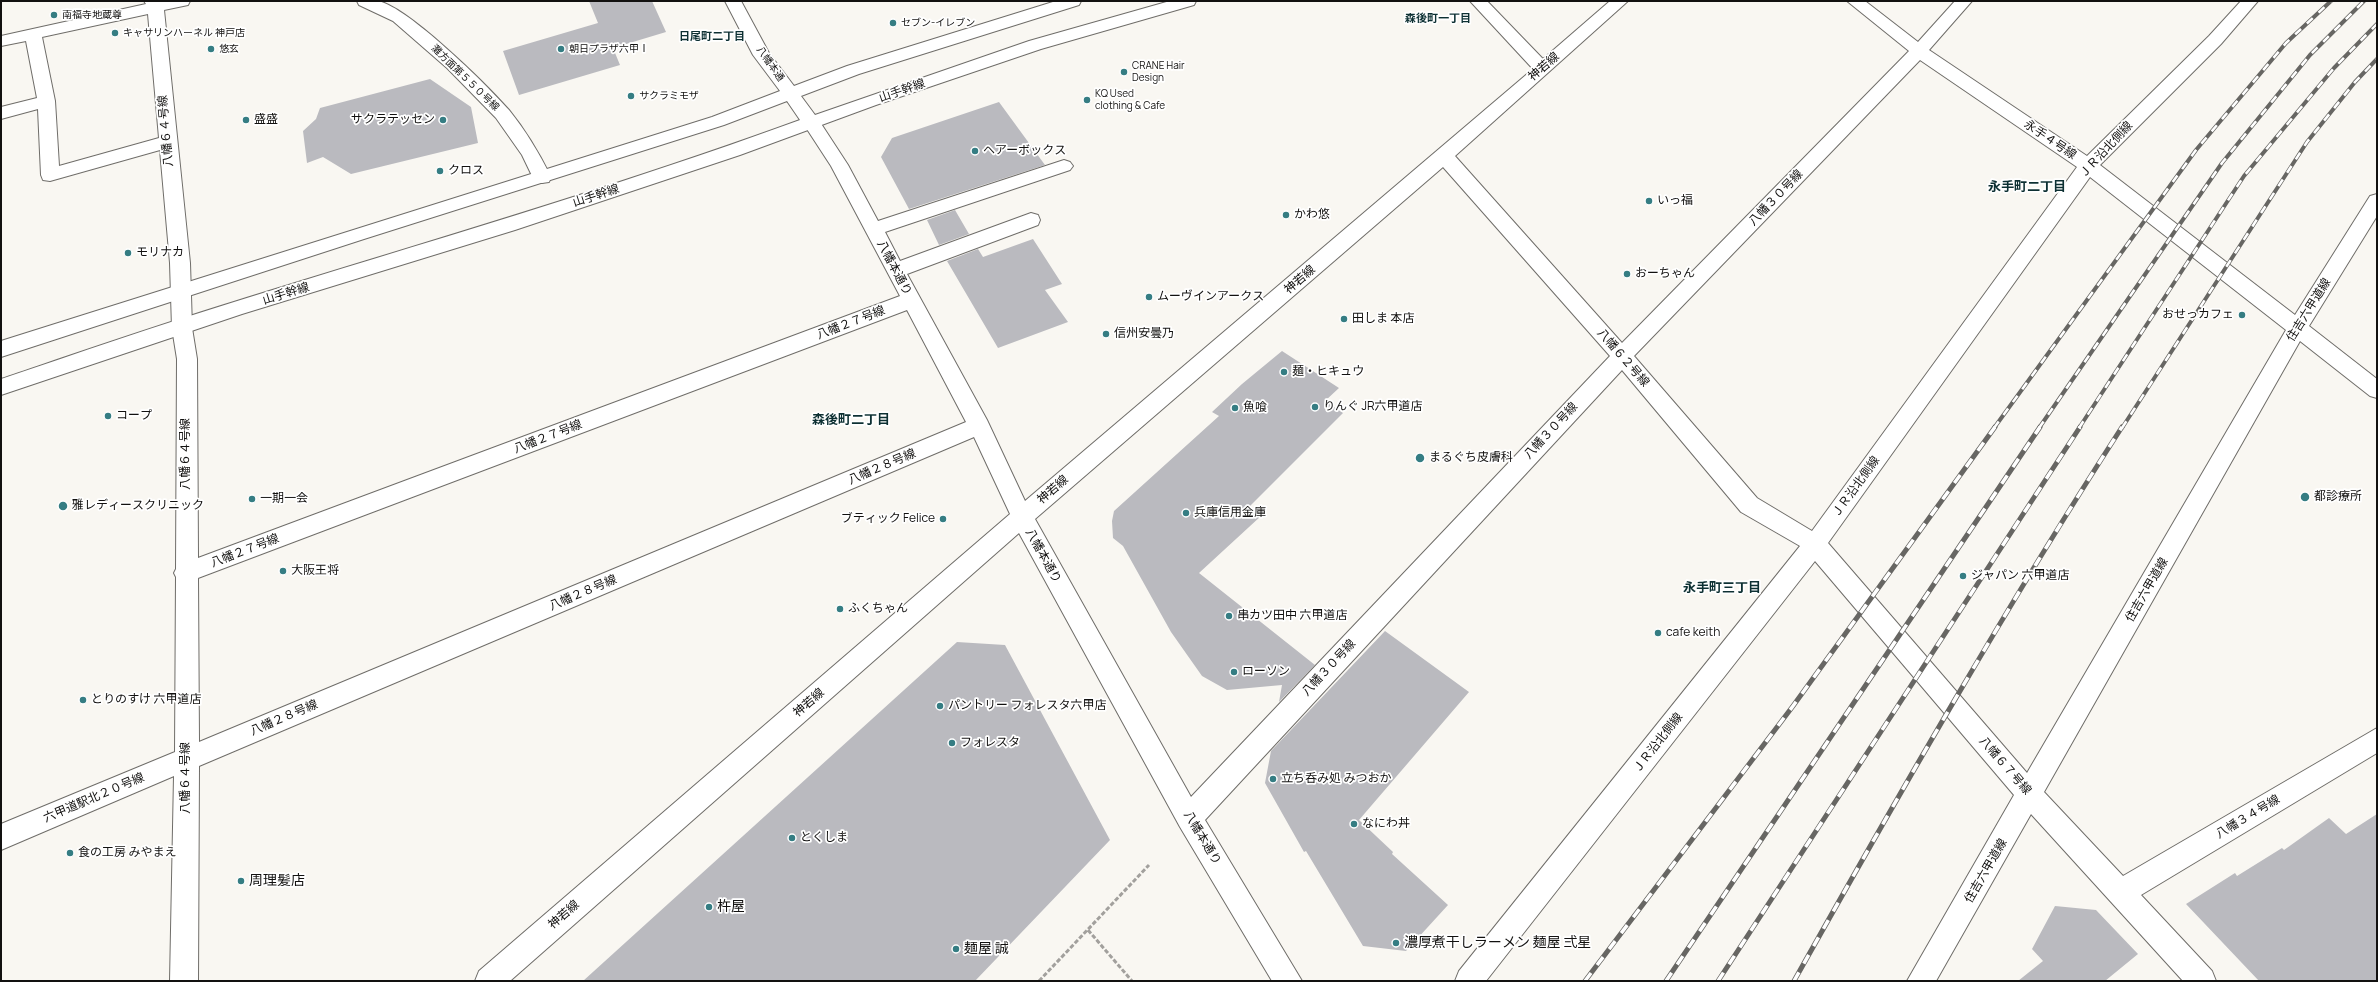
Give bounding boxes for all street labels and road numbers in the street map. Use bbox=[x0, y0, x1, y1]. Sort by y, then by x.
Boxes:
street label: 灘方面第５５０号線 bbox=[428, 42, 502, 114]
street label: 八幡本通 bbox=[754, 44, 786, 84]
street label: 神若線 bbox=[1526, 50, 1562, 84]
street label: 山手幹線 bbox=[877, 76, 927, 106]
street label: 八幡６４号線 bbox=[156, 95, 176, 167]
street label: 永手４号線 bbox=[2021, 117, 2079, 163]
street label: ＪＲ沿北側線 bbox=[2076, 119, 2136, 181]
street label: 八幡３０号線 bbox=[1746, 167, 1806, 229]
street label: 山手幹線 bbox=[571, 182, 621, 210]
street label: 八幡本通り bbox=[874, 238, 914, 298]
street label: 神若線 bbox=[1282, 263, 1318, 297]
street label: 住吉六甲道線 bbox=[2284, 276, 2334, 344]
street label: 山手幹線 bbox=[261, 280, 311, 308]
street label: 八幡２７号線 bbox=[815, 303, 887, 343]
street label: 八幡６２号線 bbox=[1594, 326, 1652, 390]
street label: 八幡３０号線 bbox=[1521, 400, 1581, 462]
street label: 八幡２７号線 bbox=[512, 417, 584, 457]
street label: 八幡６４号線 bbox=[179, 418, 193, 490]
street label: 八幡２８号線 bbox=[846, 446, 918, 488]
street label: ＪＲ沿北側線 bbox=[1829, 454, 1883, 520]
street label: 神若線 bbox=[1035, 473, 1071, 507]
street label: 八幡本通り bbox=[1022, 526, 1064, 586]
street label: 八幡２７号線 bbox=[209, 531, 281, 571]
street label: 住吉六甲道線 bbox=[2123, 555, 2171, 625]
street label: 八幡２８号線 bbox=[547, 572, 619, 614]
street label: 八幡３０号線 bbox=[1299, 637, 1359, 699]
street label: 神若線 bbox=[791, 686, 827, 720]
street label: 八幡２８号線 bbox=[248, 697, 320, 739]
street label: ＪＲ沿北側線 bbox=[1630, 710, 1686, 776]
street label: 八幡６７号線 bbox=[1976, 734, 2034, 798]
street label: 八幡６４号線 bbox=[179, 742, 193, 814]
street label: 六甲道駅北２０号線 bbox=[41, 770, 147, 826]
street label: 八幡３４号線 bbox=[2213, 792, 2283, 842]
street label: 八幡本通り bbox=[1180, 809, 1224, 867]
street label: 住吉六甲道線 bbox=[1962, 836, 2010, 906]
street label: 神若線 bbox=[546, 898, 582, 932]

